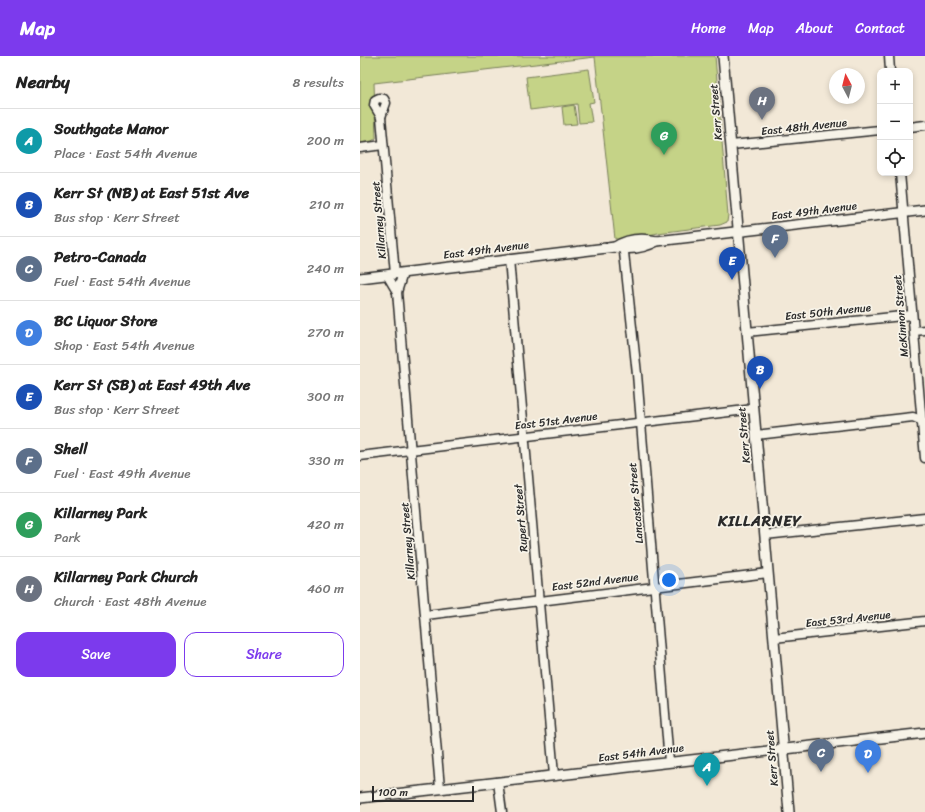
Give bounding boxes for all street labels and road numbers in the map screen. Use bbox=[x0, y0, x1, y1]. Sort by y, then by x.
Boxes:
street label: Kerr Street bbox=[704, 83, 728, 141]
street label: East 48th Avenue bbox=[760, 113, 848, 141]
street label: Killarney Street bbox=[366, 180, 392, 260]
street label: East 49th Avenue bbox=[770, 196, 859, 226]
street label: East 49th Avenue bbox=[442, 235, 531, 265]
street label: McKinnon Street bbox=[888, 274, 914, 358]
street label: East 50th Avenue bbox=[784, 298, 873, 326]
street label: East 51st Avenue bbox=[514, 406, 599, 435]
street label: Kerr Street bbox=[732, 406, 756, 464]
street label: Lancaster Street bbox=[623, 461, 649, 544]
street label: Rupert Street bbox=[509, 483, 533, 553]
street label: Killarney Street bbox=[395, 501, 421, 581]
street label: East 52nd Avenue bbox=[551, 567, 640, 597]
street label: East 53rd Avenue bbox=[805, 605, 892, 633]
street label: Kerr Street bbox=[760, 729, 784, 787]
street label: East 54th Avenue bbox=[597, 738, 686, 768]

